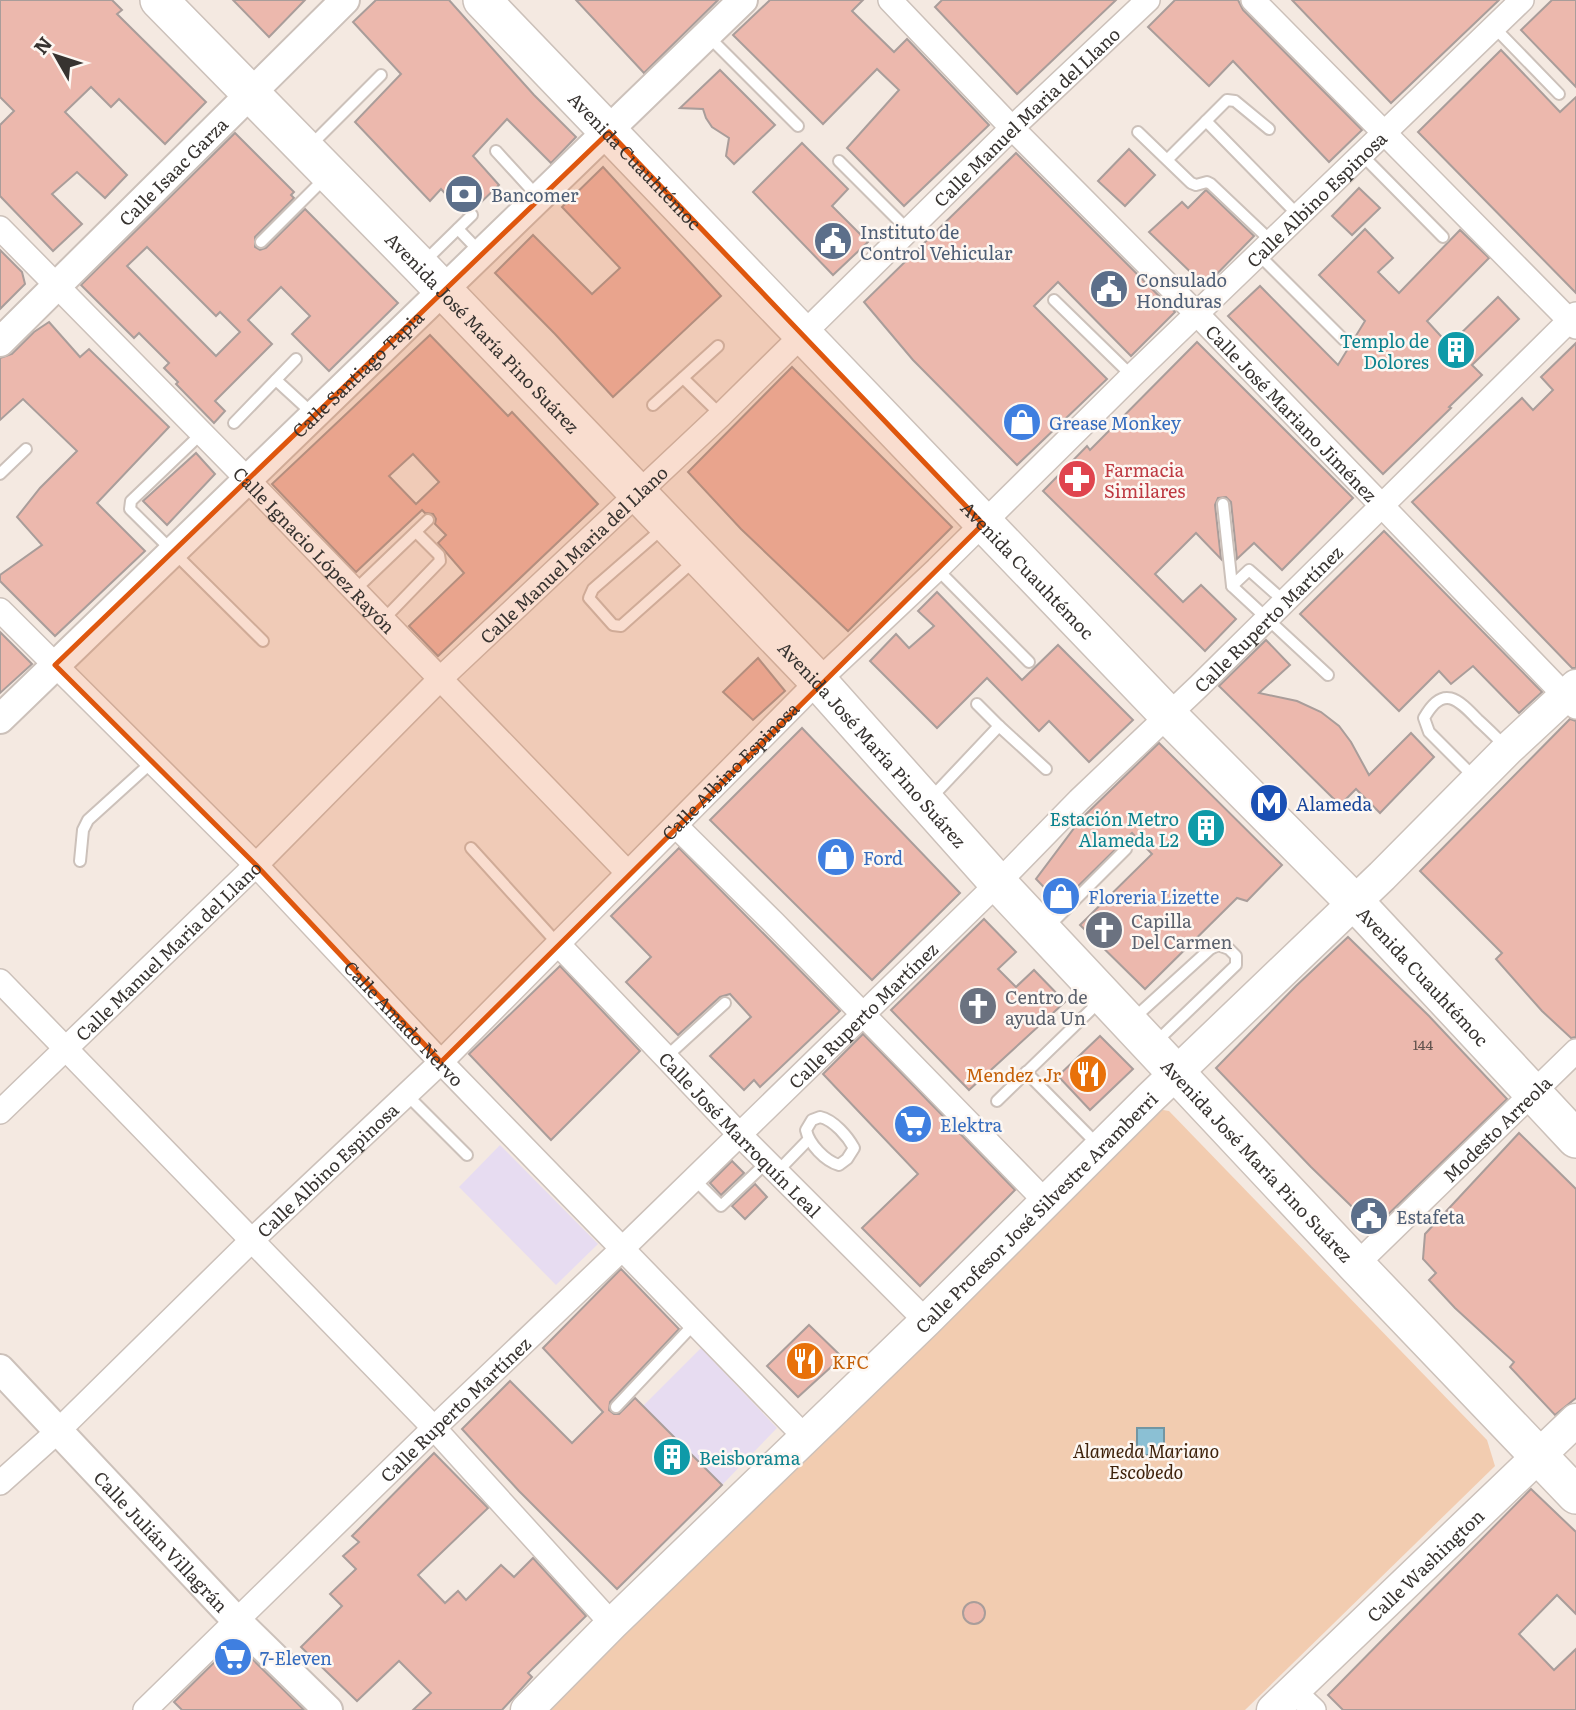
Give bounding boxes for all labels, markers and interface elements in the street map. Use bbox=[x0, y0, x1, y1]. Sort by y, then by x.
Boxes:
street label: Calle Manuel Maria del Llano bbox=[927, 20, 1125, 212]
north arrow bbox=[21, 21, 91, 91]
text: N bbox=[26, 30, 58, 60]
street label: Avenida Cuauhtémoc bbox=[563, 85, 709, 235]
street label: Calle Isaac Garza bbox=[112, 110, 234, 231]
street label: Calle Albino Espinosa bbox=[1240, 124, 1392, 273]
bank icon: Bancomer bbox=[443, 173, 485, 215]
place label: Bancomer bbox=[491, 181, 579, 208]
place label: Instituto de Control Vehicular bbox=[860, 218, 1013, 266]
public building icon: Instituto de Control Vehicular bbox=[812, 220, 854, 262]
street label: Avenida José María Pino Suárez bbox=[380, 225, 586, 439]
place label: Consulado Honduras bbox=[1136, 266, 1227, 314]
public building icon: Consulado Honduras bbox=[1088, 268, 1130, 310]
street label: Calle Santiago Tapia bbox=[285, 303, 429, 443]
street label: Calle José Mariano Jiménez bbox=[1200, 318, 1384, 507]
place label: Templo de Dolores bbox=[1340, 327, 1429, 375]
building icon: Templo de Dolores bbox=[1435, 329, 1477, 371]
shop icon: Grease Monkey bbox=[1001, 401, 1043, 443]
place label: Grease Monkey bbox=[1049, 409, 1182, 436]
place label: Farmacia Similares bbox=[1104, 456, 1185, 504]
pharmacy icon: Farmacia Similares bbox=[1056, 458, 1098, 500]
street label: Calle Manuel Maria del Llano bbox=[473, 459, 673, 649]
street label: Calle Ignacio López Rayón bbox=[228, 460, 402, 639]
street label: Avenida Cuauhtémoc bbox=[955, 494, 1101, 644]
street label: Calle Ruperto Martínez bbox=[1187, 538, 1348, 698]
street label: Avenida José María Pino Suárez bbox=[773, 634, 973, 853]
street label: Calle Albino Espinosa bbox=[655, 695, 805, 846]
metro station icon: Alameda bbox=[1248, 782, 1290, 824]
place label: Alameda bbox=[1296, 790, 1372, 817]
place label: Estación Metro Alameda L2 bbox=[1049, 805, 1179, 853]
building icon: Estación Metro Alameda L2 bbox=[1185, 807, 1227, 849]
shop icon: Ford bbox=[815, 836, 857, 878]
place label: Ford bbox=[863, 844, 903, 871]
street label: Calle Manuel Maria del Llano bbox=[69, 854, 267, 1047]
shop icon: Floreria Lizette bbox=[1040, 875, 1082, 917]
place label: Floreria Lizette bbox=[1088, 883, 1219, 910]
street label: Avenida Cuauhtémoc bbox=[1352, 900, 1496, 1052]
place label: Capilla Del Carmen bbox=[1131, 907, 1232, 955]
church icon: Capilla Del Carmen bbox=[1083, 909, 1125, 951]
street label: Calle Ruperto Martínez bbox=[782, 935, 944, 1094]
street label: Calle Amado Nervo bbox=[338, 954, 471, 1092]
place label: Centro de ayuda Un bbox=[1005, 983, 1088, 1031]
church icon: Centro de ayuda Un bbox=[957, 985, 999, 1027]
house number: 144 bbox=[1413, 1034, 1434, 1054]
street label: Calle José Marroquín Leal bbox=[653, 1045, 828, 1223]
street label: Avenida José María Pino Suárez bbox=[1156, 1052, 1360, 1268]
restaurant icon: Mendez .Jr bbox=[1067, 1053, 1109, 1095]
place label: Mendez .Jr bbox=[966, 1061, 1061, 1088]
street label: Modesto Arreola bbox=[1436, 1069, 1557, 1188]
street label: Calle Profesor José Silvestre Aramberri bbox=[908, 1085, 1163, 1339]
street label: Calle Albino Espinosa bbox=[250, 1096, 404, 1243]
supermarket icon: Elektra bbox=[892, 1103, 934, 1145]
place label: Elektra bbox=[940, 1111, 1003, 1138]
public building icon: Estafeta bbox=[1348, 1195, 1390, 1237]
place label: Estafeta bbox=[1396, 1203, 1465, 1230]
street label: Calle Ruperto Martínez bbox=[373, 1330, 536, 1488]
restaurant icon: KFC bbox=[784, 1340, 826, 1382]
place label: KFC bbox=[832, 1348, 869, 1375]
building icon: Beisborama bbox=[651, 1436, 693, 1478]
park label: Alameda Mariano Escobedo bbox=[1073, 1437, 1219, 1485]
place label: Beisborama bbox=[699, 1444, 801, 1471]
street label: Calle Julián Villagrán bbox=[88, 1464, 235, 1618]
street label: Calle Washington bbox=[1360, 1502, 1490, 1628]
supermarket icon: 7-Eleven bbox=[212, 1636, 254, 1678]
place label: 7-Eleven bbox=[260, 1644, 332, 1671]

